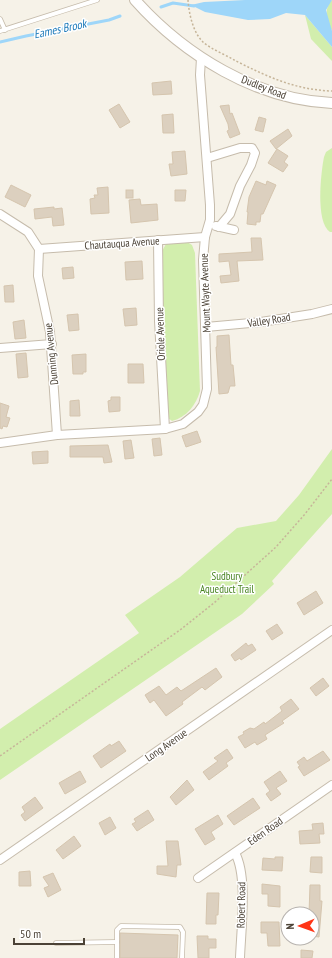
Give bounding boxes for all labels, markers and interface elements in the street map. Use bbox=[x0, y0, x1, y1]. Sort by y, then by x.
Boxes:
water label: Eames Brook bbox=[32, 15, 89, 41]
street label: Dudley Road bbox=[239, 72, 289, 102]
street label: Chautauqua Avenue bbox=[84, 233, 160, 253]
street label: Mount Wayte Avenue bbox=[197, 253, 213, 333]
street label: Oriole Avenue bbox=[152, 307, 168, 361]
street label: Valley Road bbox=[245, 310, 292, 330]
street label: Dunning Avenue bbox=[41, 322, 61, 386]
park label: Sudbury Aqueduct Trail bbox=[200, 569, 254, 596]
street label: Long Avenue bbox=[142, 725, 190, 765]
street label: Eden Road bbox=[245, 814, 286, 848]
street label: Robert Road bbox=[234, 881, 248, 928]
north arrow bbox=[280, 906, 320, 946]
scale bar bbox=[14, 920, 84, 946]
text: N bbox=[283, 923, 297, 930]
text: 50 m bbox=[20, 926, 41, 941]

